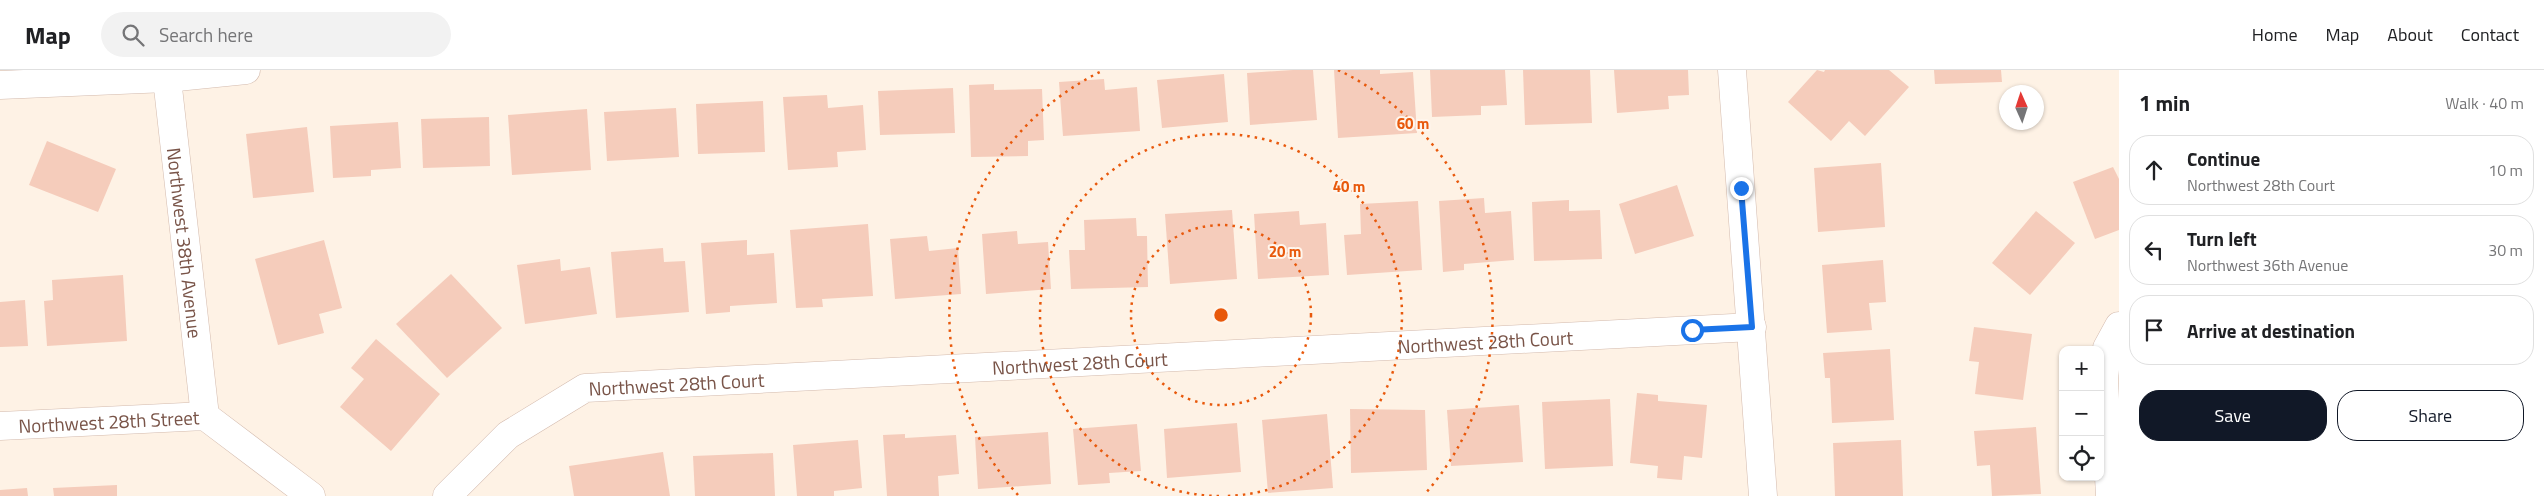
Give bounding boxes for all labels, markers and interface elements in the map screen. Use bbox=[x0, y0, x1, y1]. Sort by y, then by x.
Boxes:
search box bbox=[101, 12, 451, 57]
text: Map bbox=[25, 17, 71, 53]
text: Search here bbox=[159, 20, 253, 49]
icon: search bbox=[119, 21, 147, 49]
text: Home bbox=[2252, 21, 2298, 48]
text: Map bbox=[2326, 21, 2359, 48]
text: About bbox=[2387, 21, 2433, 48]
text: Contact bbox=[2461, 21, 2519, 48]
north arrow bbox=[1999, 85, 2044, 130]
text: 1 min bbox=[2139, 87, 2190, 119]
text: Walk · 40 m bbox=[2445, 91, 2524, 115]
text: 60 m bbox=[1397, 112, 1429, 135]
text: Continue bbox=[2187, 144, 2260, 173]
street label: Northwest 38th Avenue bbox=[160, 146, 211, 340]
icon: ahead bbox=[2140, 156, 2168, 184]
text: 10 m bbox=[2488, 158, 2523, 182]
text: Northwest 28th Court bbox=[2187, 173, 2335, 197]
text: 40 m bbox=[1333, 175, 1365, 198]
route end bbox=[1730, 177, 1753, 200]
text: Turn left bbox=[2187, 224, 2257, 253]
icon: left bbox=[2140, 236, 2168, 264]
text: 30 m bbox=[2488, 238, 2523, 262]
text: 20 m bbox=[1269, 240, 1301, 263]
text: Northwest 36th Avenue bbox=[2187, 253, 2348, 277]
centre of rings bbox=[1212, 306, 1230, 324]
icon: arrive bbox=[2140, 316, 2168, 344]
text: Arrive at destination bbox=[2187, 316, 2355, 345]
route start bbox=[1681, 319, 1704, 342]
street label: Northwest 28th Court bbox=[1397, 322, 1574, 360]
street label: Northwest 28th Court bbox=[991, 343, 1169, 381]
map controls bbox=[2059, 346, 2104, 481]
button: + bbox=[2059, 346, 2104, 391]
street label: Northwest 28th Court bbox=[588, 364, 765, 402]
button: Save bbox=[2139, 390, 2327, 441]
button: Share bbox=[2337, 390, 2524, 441]
button: − bbox=[2059, 391, 2104, 436]
street label: Northwest 28th Street bbox=[18, 402, 200, 440]
button: locate bbox=[2059, 436, 2104, 481]

